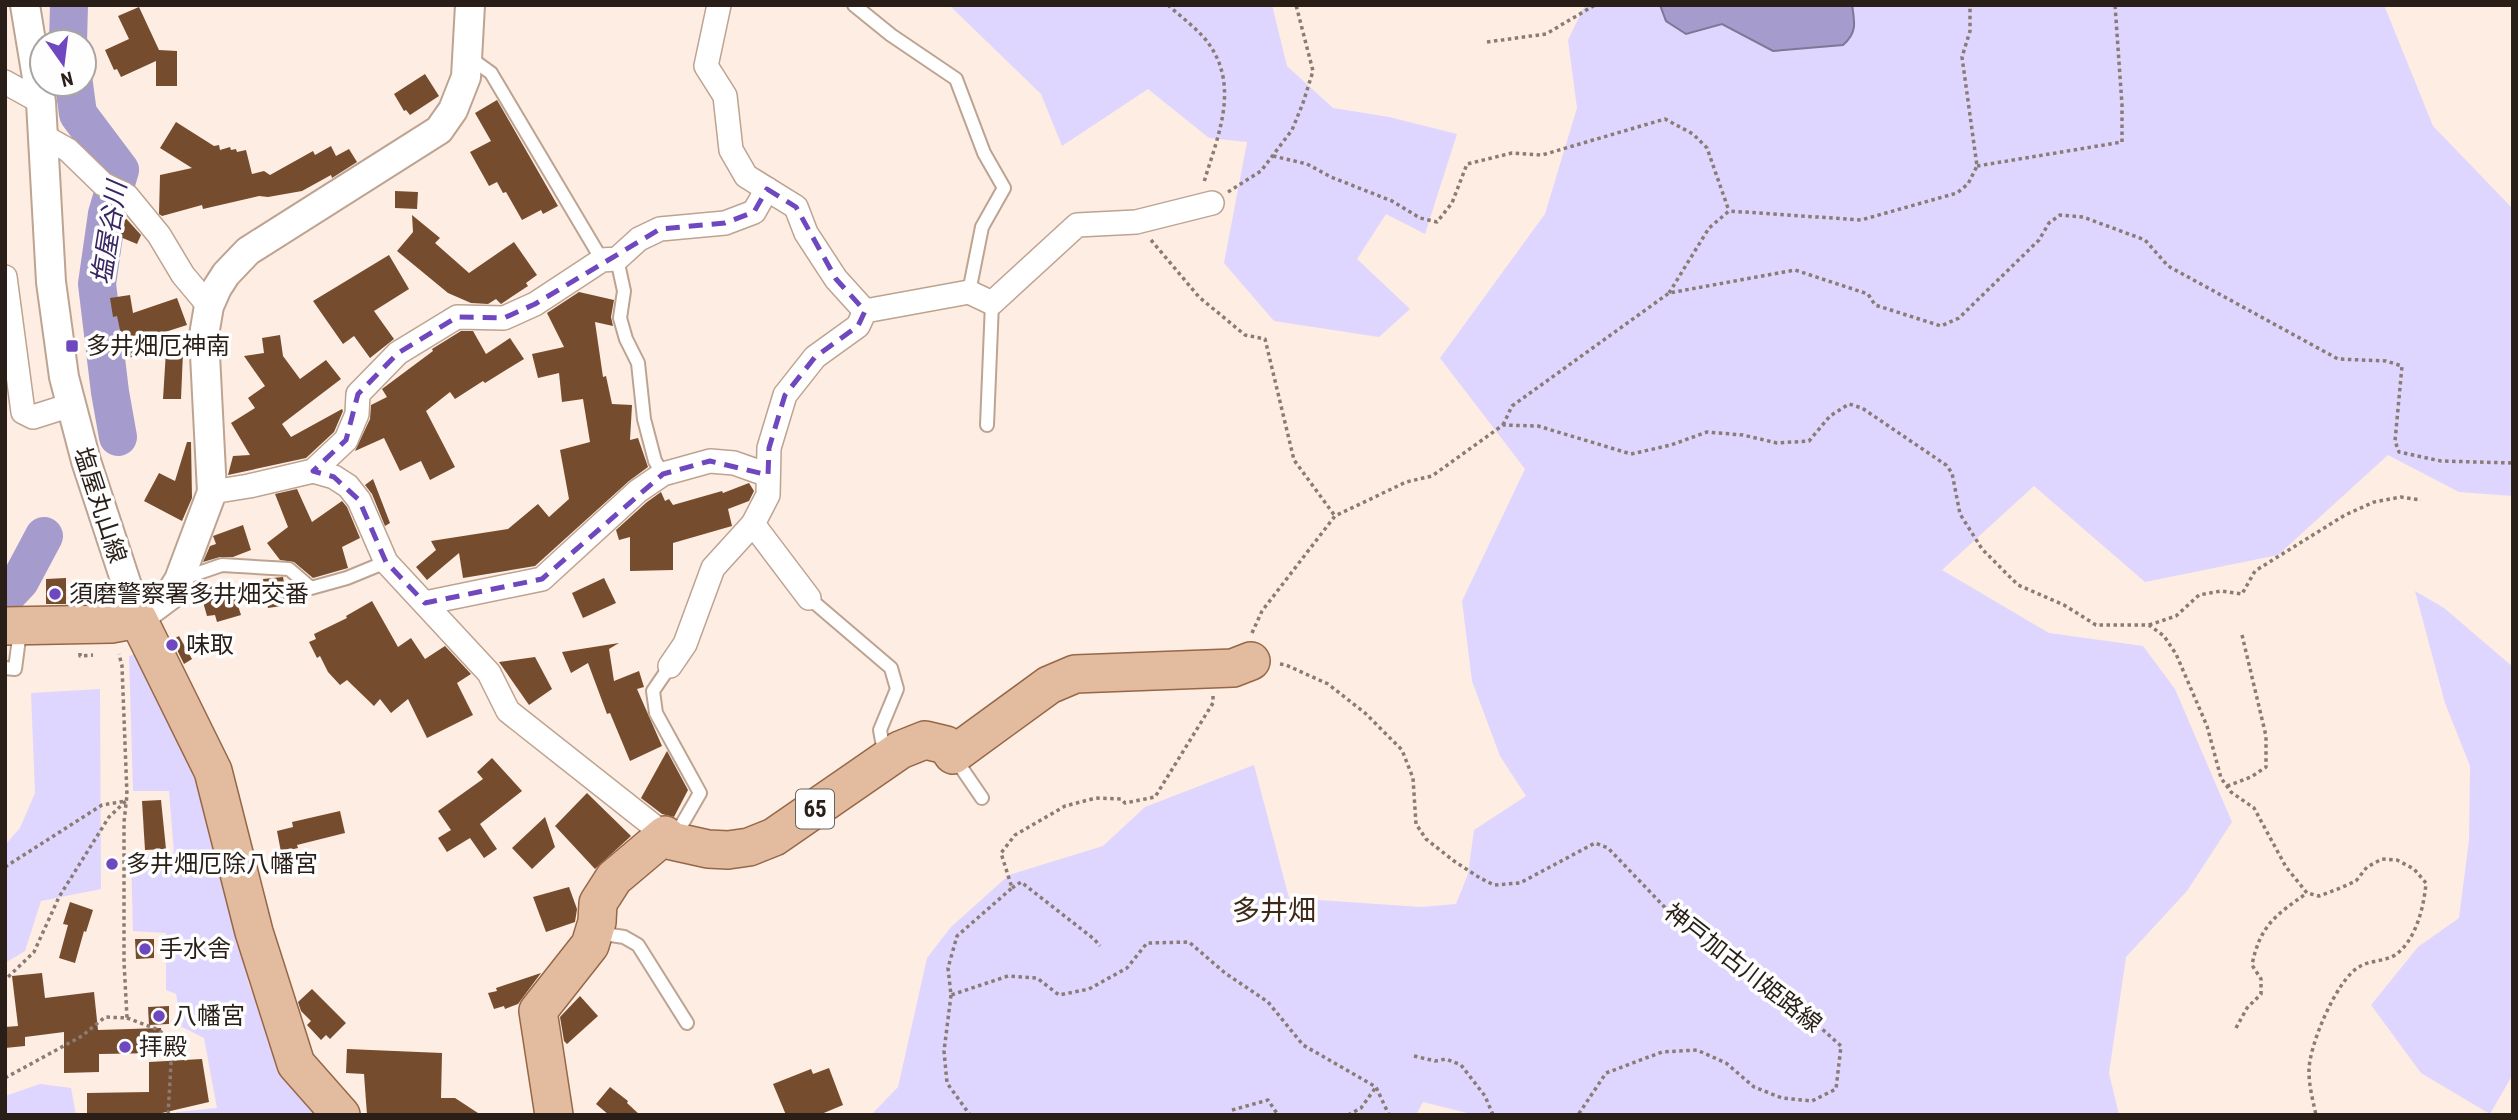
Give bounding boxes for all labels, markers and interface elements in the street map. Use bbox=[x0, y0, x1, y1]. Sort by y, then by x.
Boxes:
north arrow bbox=[28, 28, 98, 98]
text: N bbox=[59, 66, 75, 92]
water label: 塩屋谷川 bbox=[86, 176, 132, 287]
place label: 多井畑厄神南 bbox=[86, 332, 230, 360]
marker: 多井畑厄神南 bbox=[64, 338, 80, 354]
street label: 塩屋丸山線 bbox=[68, 444, 132, 566]
place label: 須磨警察署多井畑交番 bbox=[69, 580, 309, 608]
marker: 須磨警察署多井畑交番 bbox=[47, 586, 63, 602]
place label: 味取 bbox=[186, 631, 234, 659]
marker: 味取 bbox=[164, 637, 180, 653]
road number: 65 bbox=[796, 790, 834, 828]
place label: 多井畑厄除八幡宮 bbox=[126, 850, 318, 878]
marker: 多井畑厄除八幡宮 bbox=[104, 856, 120, 872]
district label: 多井畑 bbox=[1232, 894, 1316, 927]
street label: 神戸加古川姫路線 bbox=[1659, 898, 1827, 1038]
place label: 手水舎 bbox=[159, 935, 231, 963]
marker: 手水舎 bbox=[137, 941, 153, 957]
place label: 八幡宮 bbox=[173, 1002, 245, 1030]
marker: 八幡宮 bbox=[151, 1008, 167, 1024]
place label: 拝殿 bbox=[139, 1033, 187, 1061]
marker: 拝殿 bbox=[117, 1039, 133, 1055]

